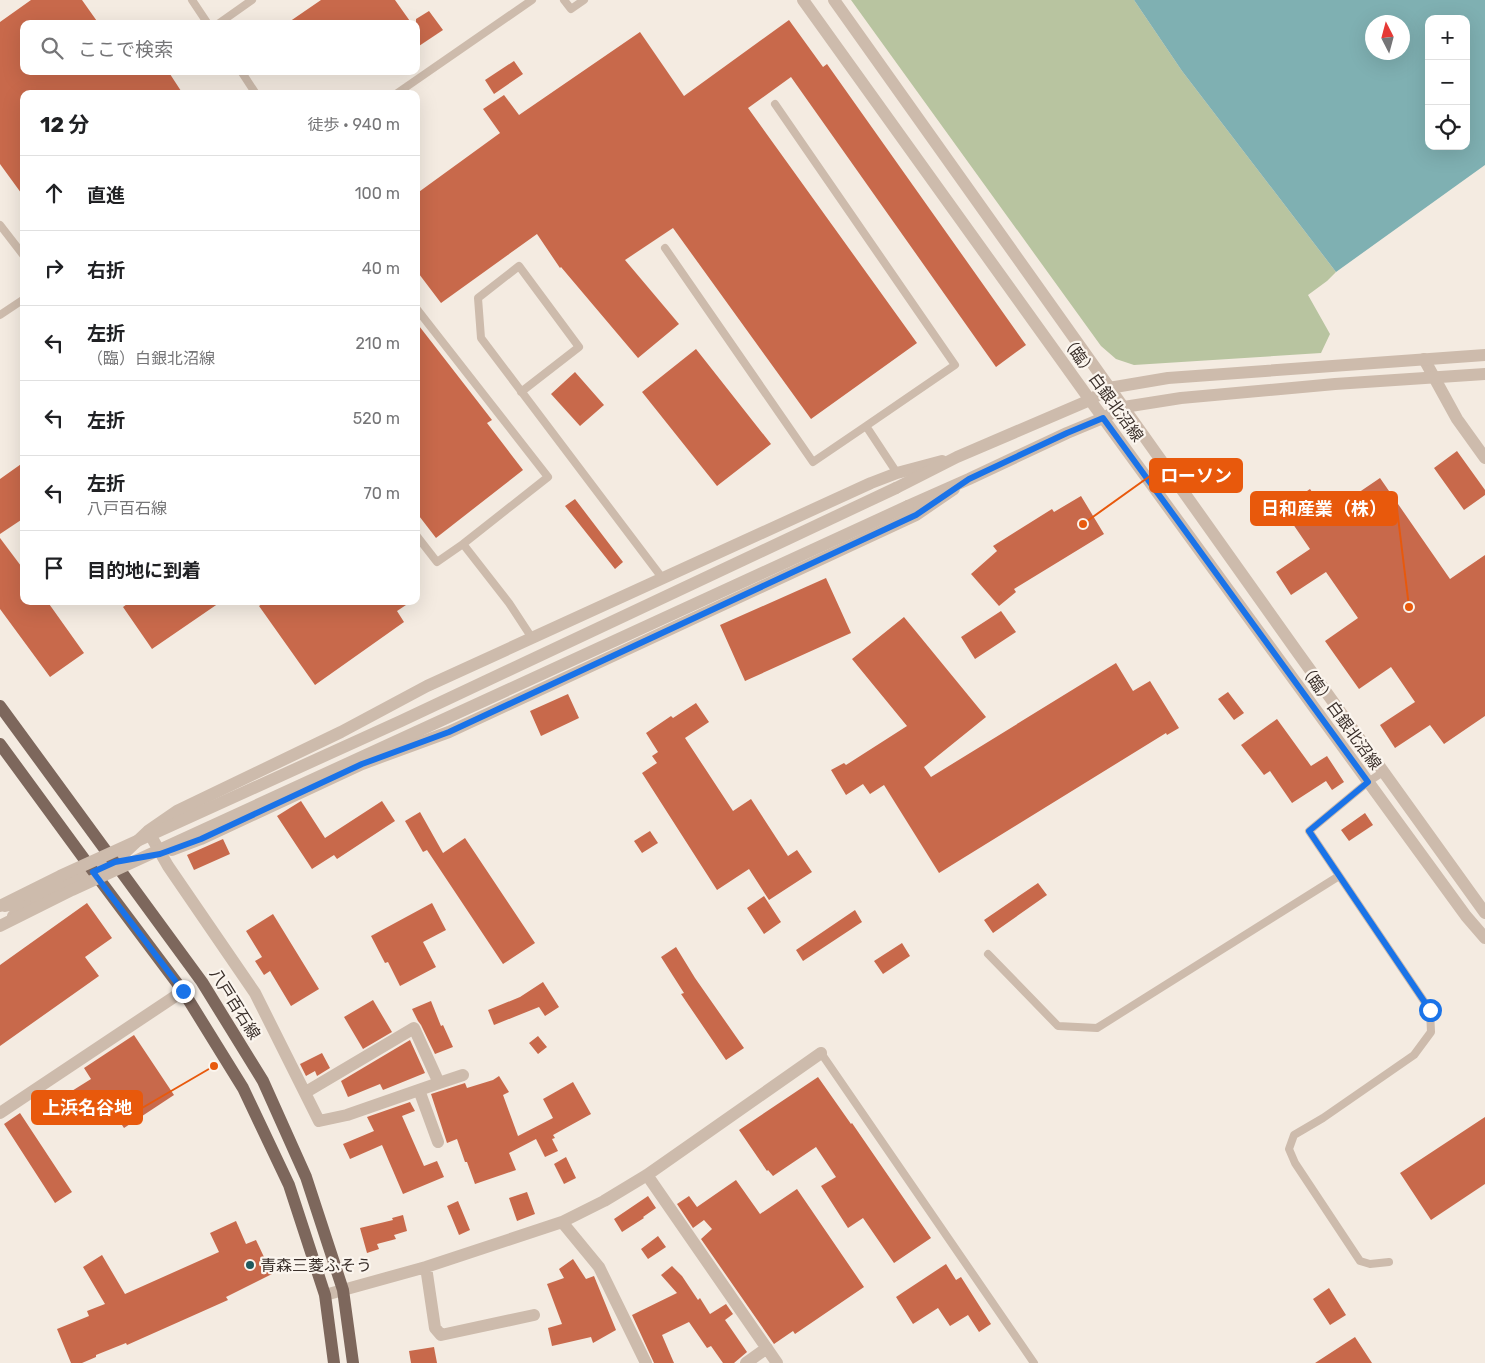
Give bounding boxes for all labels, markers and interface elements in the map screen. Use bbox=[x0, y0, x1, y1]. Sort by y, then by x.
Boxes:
north arrow bbox=[1365, 15, 1410, 60]
map controls bbox=[1425, 15, 1470, 150]
button: + bbox=[1425, 15, 1470, 60]
search box bbox=[20, 20, 420, 75]
icon: search bbox=[38, 34, 66, 62]
text: ここで検索 bbox=[78, 38, 173, 61]
button: − bbox=[1425, 60, 1470, 105]
button: locate bbox=[1425, 105, 1470, 150]
text: 12 分 bbox=[40, 112, 90, 137]
text: 徒歩 · 940 m bbox=[307, 115, 400, 134]
icon: ahead bbox=[40, 179, 68, 207]
text: 直進 bbox=[87, 184, 125, 207]
text: 100 m bbox=[355, 184, 400, 203]
icon: right bbox=[40, 254, 68, 282]
text: 右折 bbox=[87, 259, 125, 282]
text: 40 m bbox=[362, 259, 400, 278]
text: 左折 bbox=[87, 322, 125, 345]
icon: left bbox=[40, 329, 68, 357]
street label: （臨）白銀北沼線 bbox=[1057, 331, 1147, 445]
text: 210 m bbox=[355, 334, 400, 353]
text: （臨）白銀北沼線 bbox=[87, 349, 215, 368]
icon: left bbox=[40, 404, 68, 432]
text: 左折 bbox=[87, 409, 125, 432]
text: 520 m bbox=[353, 409, 400, 428]
callout: ローソン bbox=[1150, 459, 1242, 492]
text: ローソン bbox=[1160, 465, 1232, 487]
text: 左折 bbox=[87, 472, 125, 495]
icon: left bbox=[40, 479, 68, 507]
text: 70 m bbox=[363, 484, 400, 503]
callout: 日和産業（株） bbox=[1251, 492, 1397, 525]
text: 日和産業（株） bbox=[1261, 498, 1387, 520]
text: 八戸百石線 bbox=[87, 499, 167, 518]
icon: arrive bbox=[40, 554, 68, 582]
text: 目的地に到着 bbox=[87, 559, 201, 582]
street label: （臨）白銀北沼線 bbox=[1295, 659, 1385, 773]
street label: 八戸百石線 bbox=[206, 965, 264, 1043]
route end bbox=[172, 980, 195, 1003]
route start bbox=[1419, 999, 1442, 1022]
callout: 上浜名谷地 bbox=[32, 1091, 142, 1124]
text: 上浜名谷地 bbox=[42, 1097, 132, 1119]
place label: 青森三菱ふそう bbox=[260, 1256, 372, 1275]
marker: 青森三菱ふそう bbox=[244, 1259, 256, 1271]

